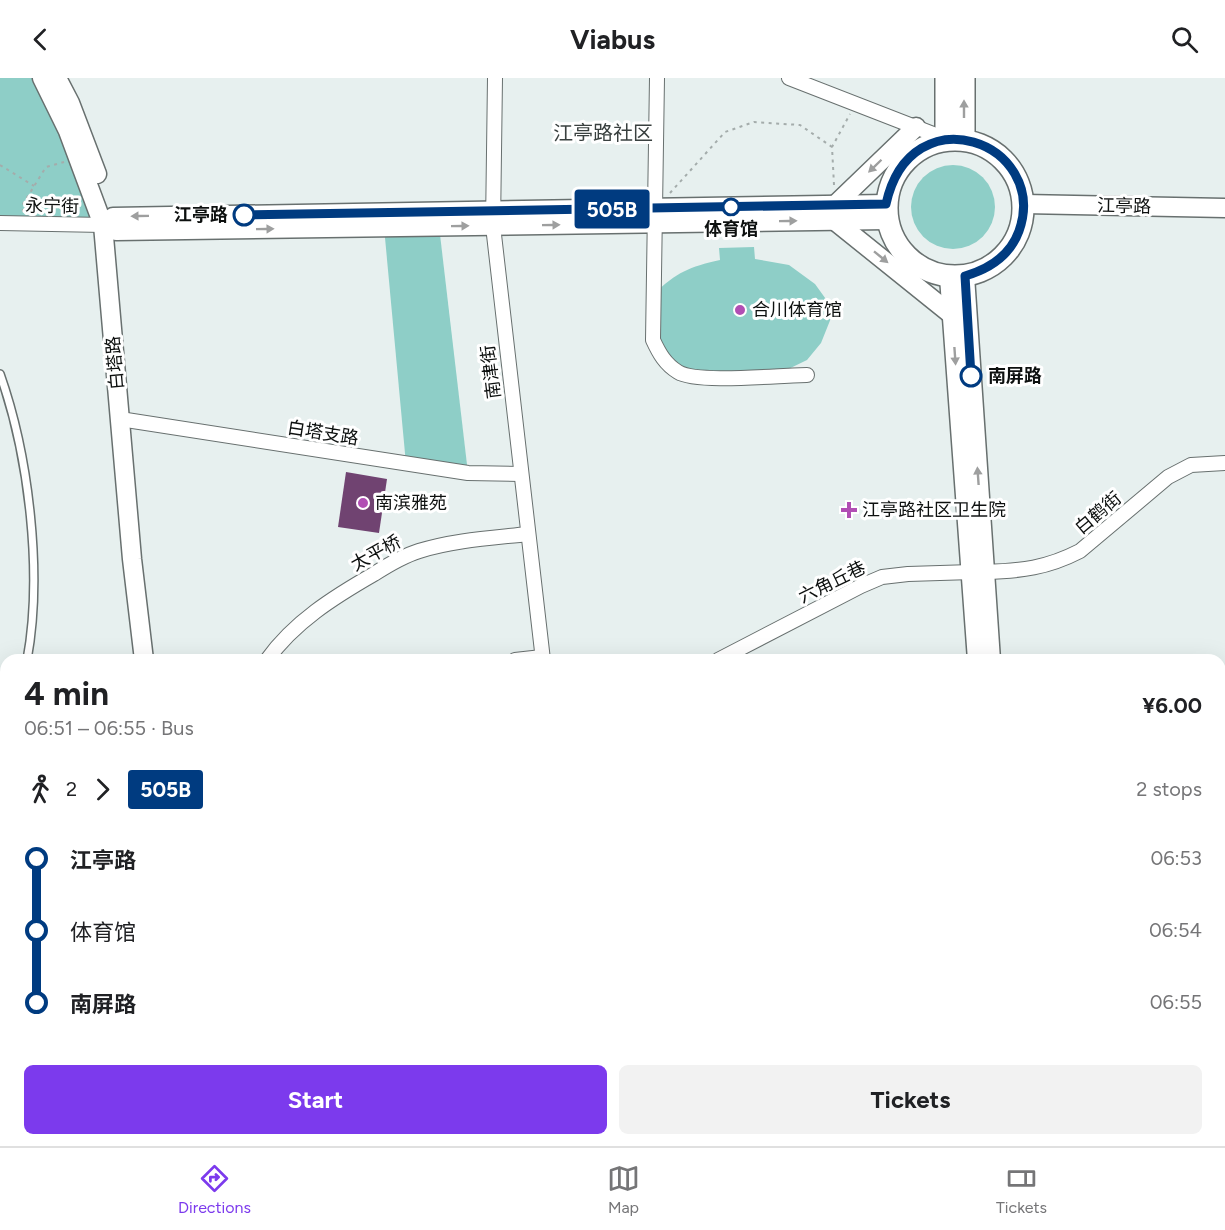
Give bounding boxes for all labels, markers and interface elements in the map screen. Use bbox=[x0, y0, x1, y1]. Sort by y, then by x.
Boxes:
icon: back bbox=[24, 23, 57, 56]
text: Viabus bbox=[570, 23, 655, 56]
icon: search bbox=[1168, 23, 1201, 56]
one-way arrow bbox=[959, 99, 969, 118]
district label: 江亭路社区 bbox=[553, 121, 653, 145]
one-way arrow bbox=[869, 159, 883, 173]
line badge: 505B bbox=[570, 190, 654, 228]
street label: 永宁街 bbox=[25, 195, 79, 217]
street label: 江亭路 bbox=[1097, 195, 1151, 217]
text: 505B bbox=[587, 197, 637, 222]
marker: 体育馆 bbox=[722, 198, 740, 216]
place label: 江亭路 bbox=[174, 204, 228, 226]
marker: 江亭路 bbox=[233, 204, 255, 226]
one-way arrow bbox=[131, 212, 150, 221]
one-way arrow bbox=[779, 216, 798, 226]
place label: 体育馆 bbox=[704, 218, 758, 240]
one-way arrow bbox=[542, 220, 561, 230]
one-way arrow bbox=[451, 221, 470, 231]
one-way arrow bbox=[256, 224, 275, 234]
one-way arrow bbox=[873, 251, 889, 264]
place label: 合川体育馆 bbox=[752, 299, 842, 321]
marker: 合川体育馆 bbox=[733, 303, 747, 317]
street label: 白塔路 bbox=[102, 335, 128, 391]
street label: 南津街 bbox=[477, 344, 505, 400]
one-way arrow bbox=[951, 346, 960, 365]
marker: 南屏路 bbox=[960, 365, 982, 387]
place label: 南屏路 bbox=[988, 365, 1042, 387]
street label: 白塔支路 bbox=[286, 417, 360, 449]
one-way arrow bbox=[973, 466, 983, 485]
street label: 白鹤街 bbox=[1070, 487, 1126, 539]
place label: 南滨雅苑 bbox=[375, 492, 447, 514]
marker: 南滨雅苑 bbox=[356, 496, 370, 510]
place label: 江亭路社区卫生院 bbox=[862, 499, 1006, 521]
marker: 江亭路社区卫生院 bbox=[840, 501, 858, 519]
street label: 太平桥 bbox=[347, 530, 405, 576]
street label: 六角丘巷 bbox=[795, 556, 869, 608]
text: 4 min bbox=[24, 674, 109, 713]
text: ¥6.00 bbox=[1142, 692, 1202, 719]
text: 06:51 – 06:55 · Bus bbox=[24, 716, 194, 740]
icon: walk bbox=[24, 773, 57, 806]
icon: forward bbox=[86, 773, 119, 806]
text: 2 bbox=[66, 777, 77, 801]
text: 505B bbox=[140, 777, 191, 802]
text: 2 stops bbox=[1136, 777, 1202, 801]
text: 06:53 bbox=[1150, 846, 1202, 870]
text: 江亭路 bbox=[70, 847, 136, 874]
text: 06:54 bbox=[1149, 918, 1202, 942]
text: 体育馆 bbox=[70, 919, 136, 946]
text: 06:55 bbox=[1150, 990, 1202, 1014]
text: 南屏路 bbox=[70, 991, 136, 1018]
button: Start bbox=[24, 1065, 607, 1134]
button: Tickets bbox=[619, 1065, 1202, 1134]
tab: Directions bbox=[178, 1162, 251, 1217]
tab: Map bbox=[607, 1162, 640, 1217]
tab: Tickets bbox=[996, 1162, 1047, 1217]

